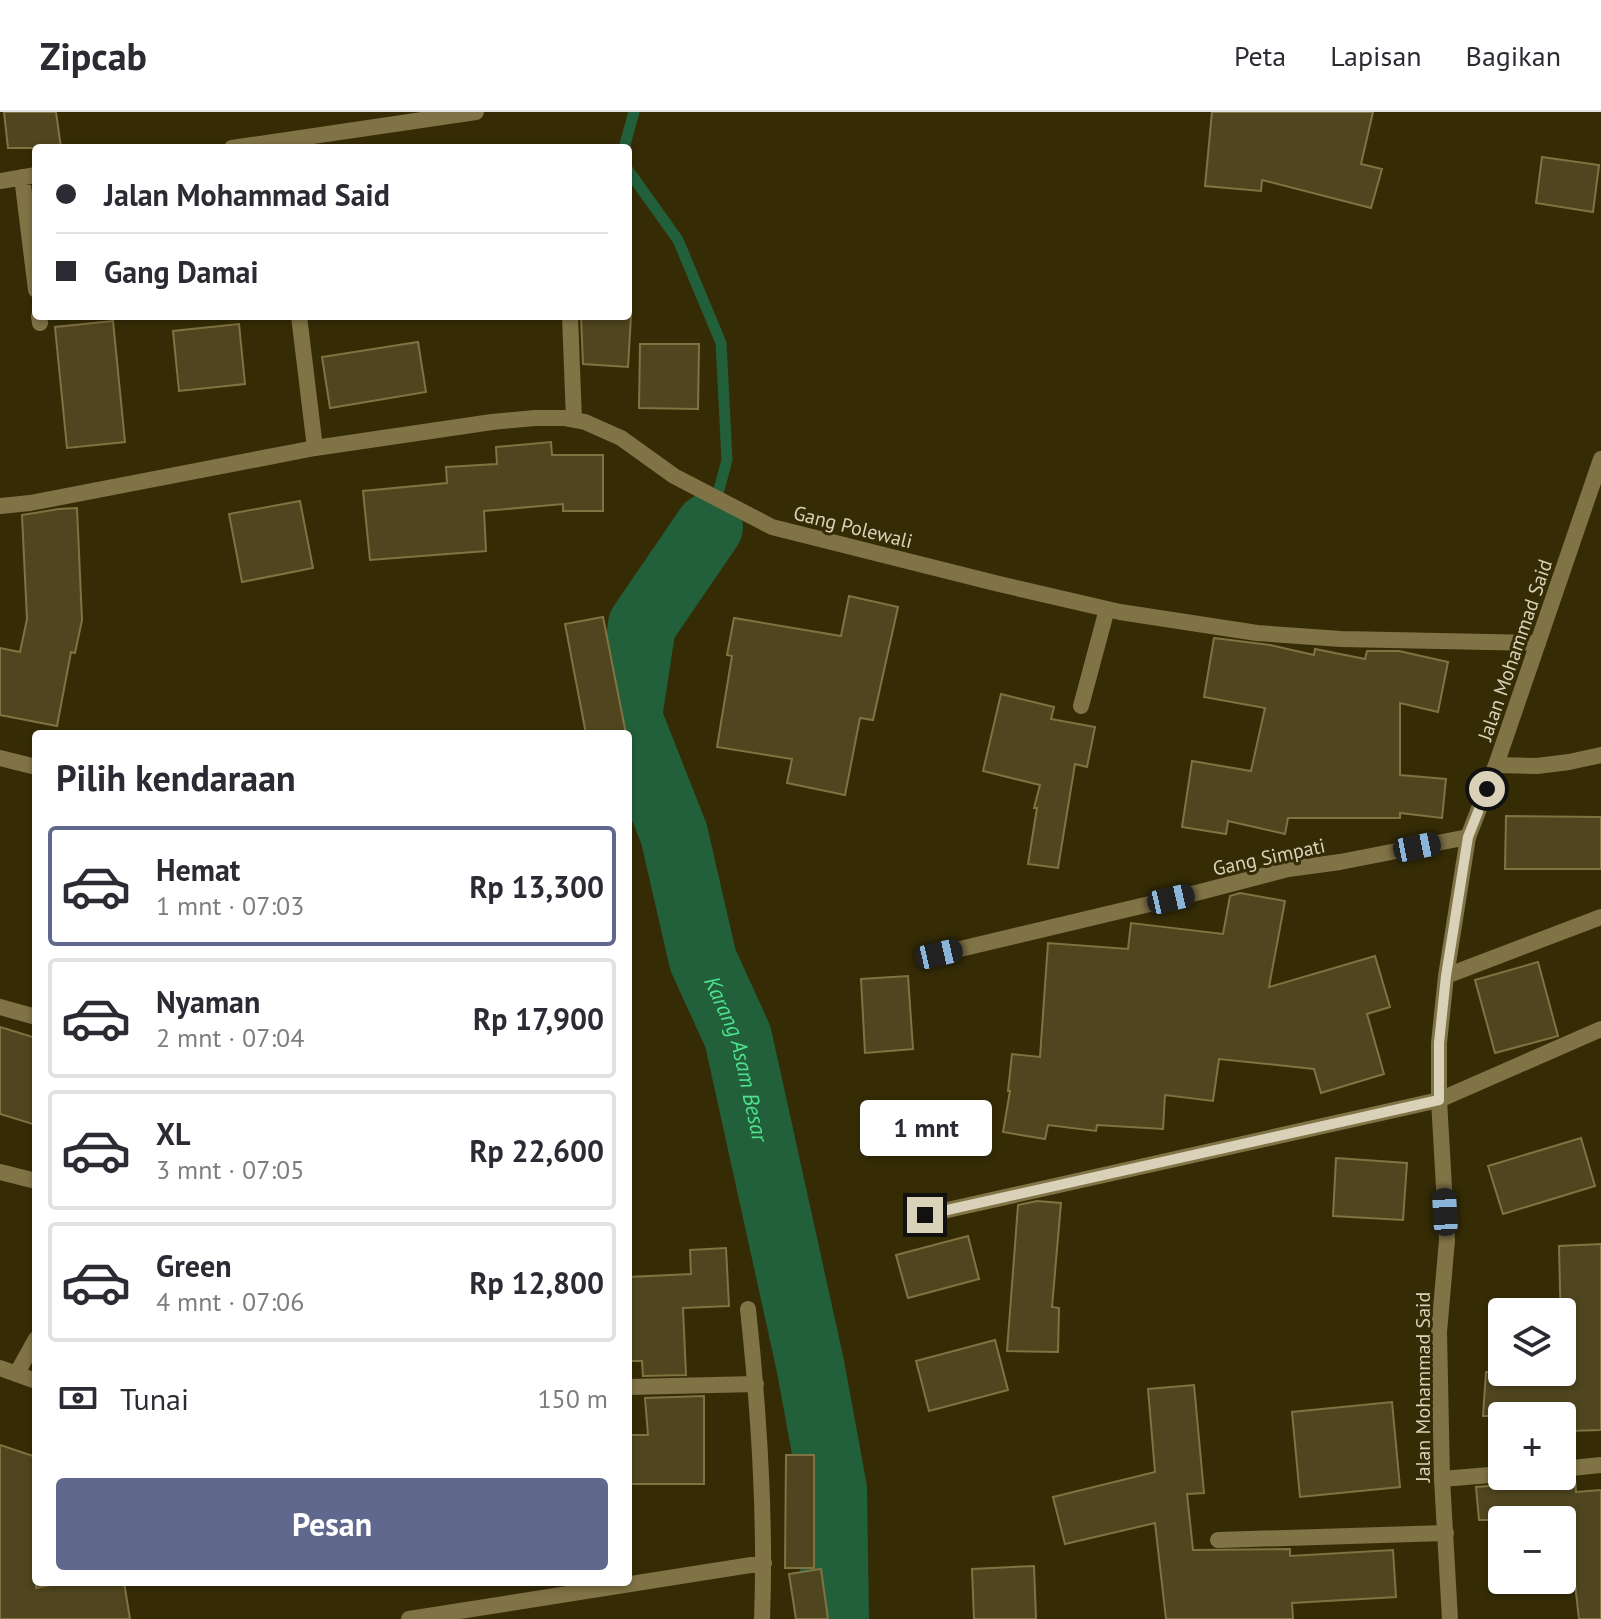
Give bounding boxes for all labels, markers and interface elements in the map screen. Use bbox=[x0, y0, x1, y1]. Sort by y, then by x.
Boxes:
text: Zipcab bbox=[40, 31, 147, 80]
text: Peta bbox=[1234, 37, 1286, 74]
text: Lapisan bbox=[1330, 37, 1422, 74]
text: Bagikan bbox=[1466, 37, 1561, 74]
text: Jalan Mohammad Said bbox=[104, 175, 390, 214]
text: Gang Damai bbox=[104, 252, 259, 291]
street label: Gang Polewali bbox=[791, 500, 915, 554]
street label: Jalan Mohammad Said bbox=[1471, 556, 1558, 745]
text: Pilih kendaraan bbox=[56, 754, 296, 801]
route start bbox=[1469, 771, 1505, 807]
car bbox=[1391, 831, 1443, 863]
street label: Gang Simpati bbox=[1210, 832, 1328, 882]
icon: car bbox=[60, 850, 132, 922]
text: Hemat bbox=[156, 850, 240, 889]
text: Rp 13,300 bbox=[470, 867, 604, 906]
car bbox=[1145, 882, 1197, 916]
text: 1 mnt · 07:03 bbox=[156, 889, 304, 922]
car bbox=[913, 937, 965, 971]
water label: Karang Asam Besar bbox=[698, 972, 775, 1146]
icon: car bbox=[60, 982, 132, 1054]
text: Nyaman bbox=[156, 982, 260, 1021]
text: Rp 17,900 bbox=[473, 999, 604, 1038]
text: 2 mnt · 07:04 bbox=[156, 1021, 304, 1054]
callout: 1 mnt bbox=[859, 1099, 991, 1155]
text: 1 mnt bbox=[893, 1111, 959, 1144]
icon: car bbox=[60, 1114, 132, 1186]
text: XL bbox=[156, 1114, 190, 1153]
text: Rp 22,600 bbox=[470, 1131, 604, 1170]
text: 3 mnt · 07:05 bbox=[156, 1153, 304, 1186]
car bbox=[1432, 1187, 1458, 1237]
route end bbox=[907, 1197, 943, 1233]
icon: car bbox=[60, 1246, 132, 1318]
text: Green bbox=[156, 1246, 231, 1285]
text: Rp 12,800 bbox=[470, 1263, 604, 1302]
text: 4 mnt · 07:06 bbox=[156, 1285, 304, 1318]
street label: Jalan Mohammad Said bbox=[1410, 1292, 1436, 1483]
map controls bbox=[1488, 1298, 1576, 1594]
button: layers bbox=[1488, 1298, 1576, 1386]
icon: cash bbox=[56, 1376, 100, 1420]
text: Tunai bbox=[120, 1379, 189, 1418]
text: 150 m bbox=[537, 1382, 608, 1415]
button: + bbox=[1488, 1402, 1576, 1490]
button: Pesan bbox=[56, 1478, 608, 1570]
button: − bbox=[1488, 1506, 1576, 1594]

